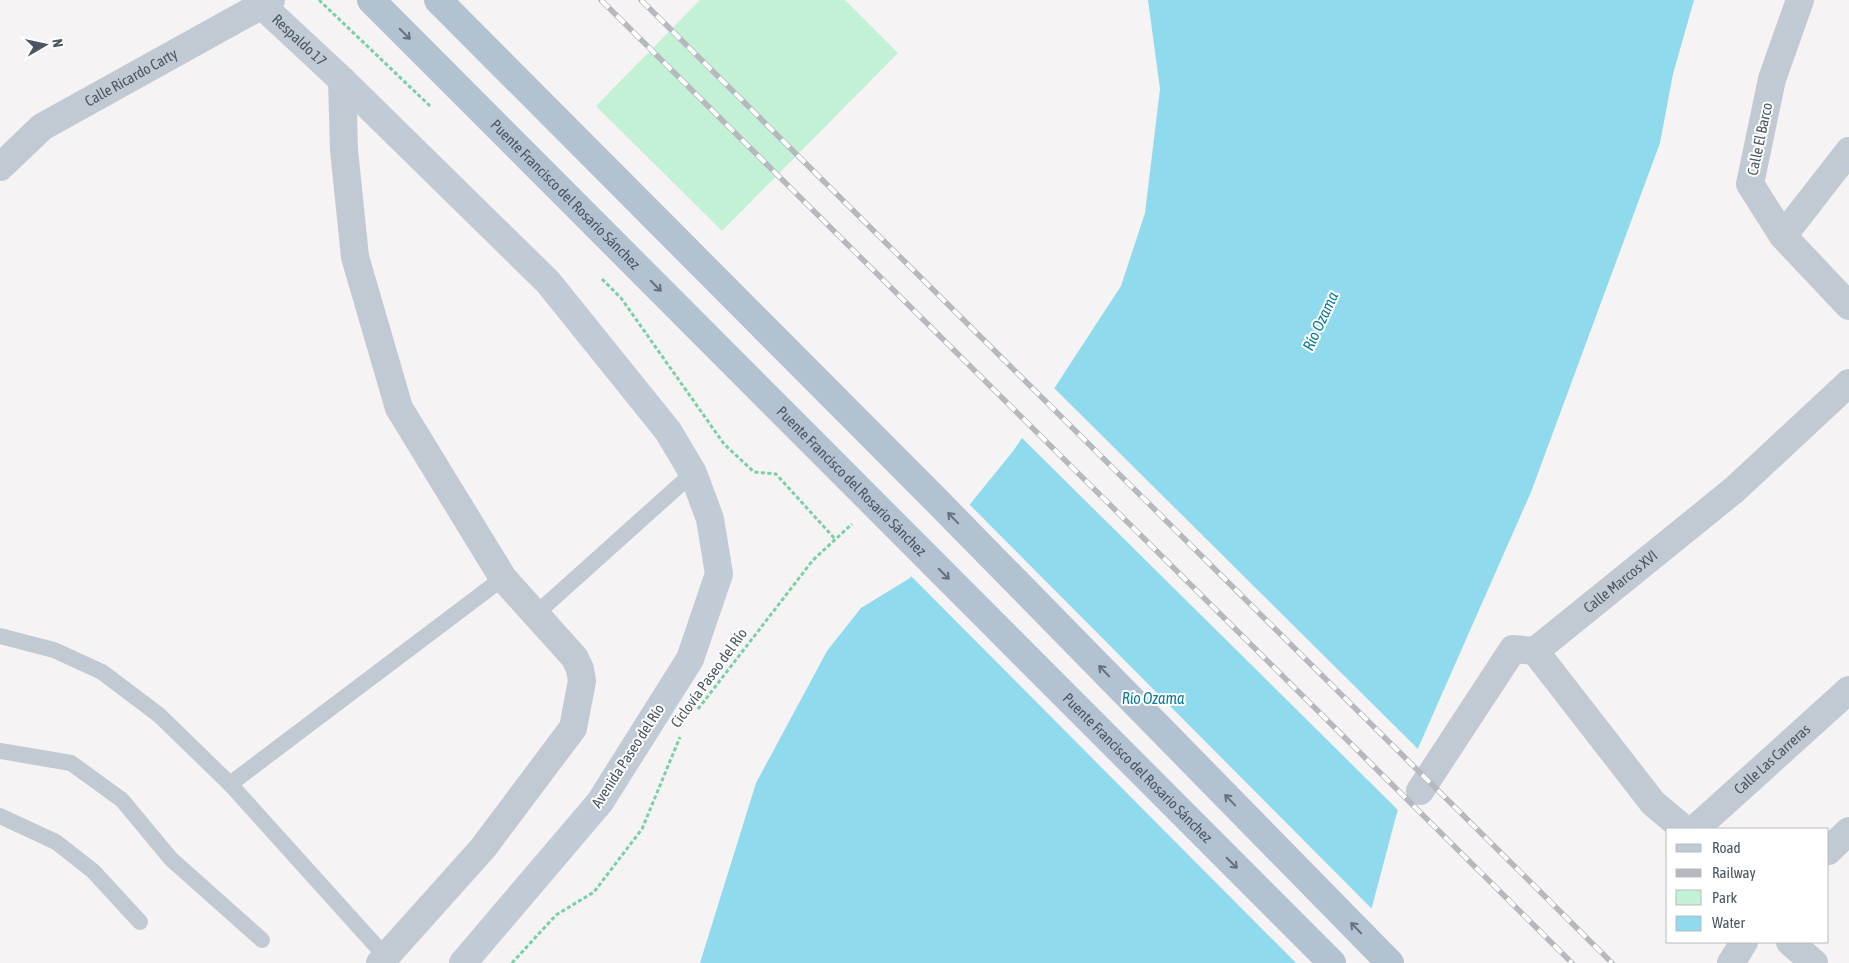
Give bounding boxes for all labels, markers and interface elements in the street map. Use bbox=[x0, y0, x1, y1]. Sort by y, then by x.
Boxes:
street label: Respaldo 17 bbox=[269, 10, 330, 69]
north arrow bbox=[20, 20, 70, 70]
one-way arrow bbox=[399, 28, 411, 40]
text: N bbox=[49, 38, 66, 48]
street label: Calle Ricardo Carty bbox=[82, 45, 180, 110]
street label: Calle El Barco bbox=[1744, 101, 1776, 177]
street label: Puente Francisco del Rosario Sánchez bbox=[487, 116, 644, 273]
one-way arrow bbox=[650, 280, 662, 292]
water label: Río Ozama bbox=[1299, 288, 1342, 353]
street label: Puente Francisco del Rosario Sánchez bbox=[773, 403, 930, 560]
one-way arrow bbox=[947, 512, 959, 524]
street label: Calle Marcos XVI bbox=[1580, 546, 1661, 616]
one-way arrow bbox=[938, 568, 950, 580]
street label: Ciclovía Paseo del Río bbox=[667, 625, 750, 731]
one-way arrow bbox=[1098, 665, 1110, 678]
street label: Puente Francisco del Rosario Sánchez bbox=[1060, 689, 1216, 846]
water label: Río Ozama bbox=[1122, 689, 1185, 707]
street label: Avenida Paseo del Río bbox=[588, 701, 667, 811]
street label: Calle Las Carreras bbox=[1730, 720, 1813, 798]
one-way arrow bbox=[1224, 794, 1236, 806]
legend bbox=[1666, 828, 1829, 943]
text: Road bbox=[1712, 839, 1741, 856]
one-way arrow bbox=[1226, 856, 1238, 869]
text: Railway bbox=[1712, 864, 1756, 881]
text: Park bbox=[1712, 889, 1737, 906]
text: Water bbox=[1712, 914, 1745, 931]
one-way arrow bbox=[1350, 922, 1362, 934]

